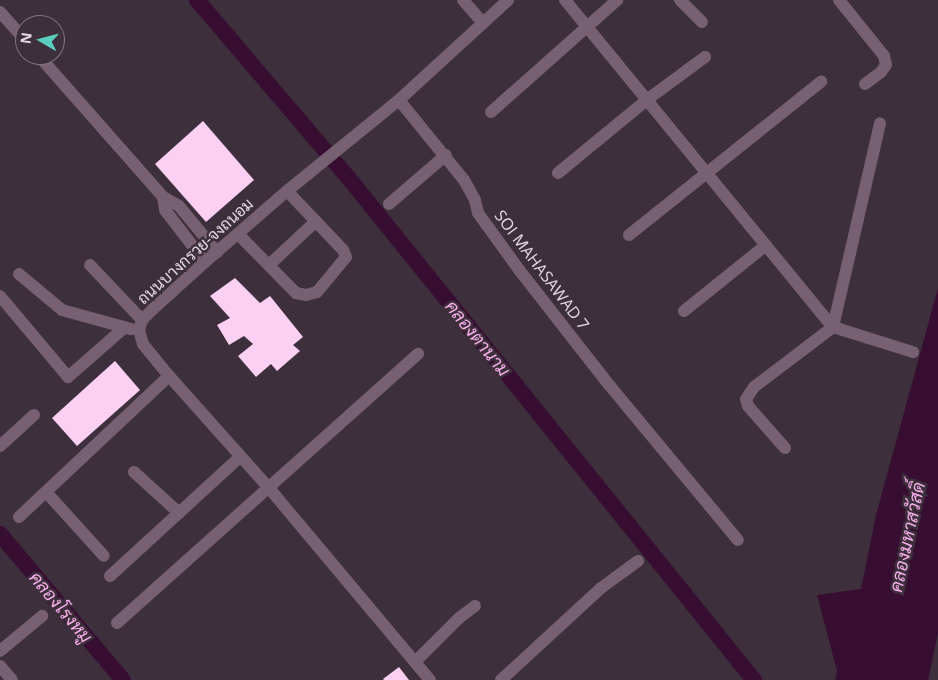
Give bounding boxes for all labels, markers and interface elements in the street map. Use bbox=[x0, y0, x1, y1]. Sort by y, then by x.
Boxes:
north arrow bbox=[15, 15, 65, 65]
text: N bbox=[15, 31, 36, 45]
street label: ถนนบางกรวย-จงถนอม bbox=[133, 194, 257, 308]
street label: SOI MAHASAWAD 7 bbox=[491, 206, 593, 334]
water label: คลองตานาม bbox=[441, 296, 515, 380]
water label: คลองมหาสวัสดิ์ bbox=[885, 480, 929, 594]
water label: คลองโรงหมู bbox=[25, 567, 97, 647]

